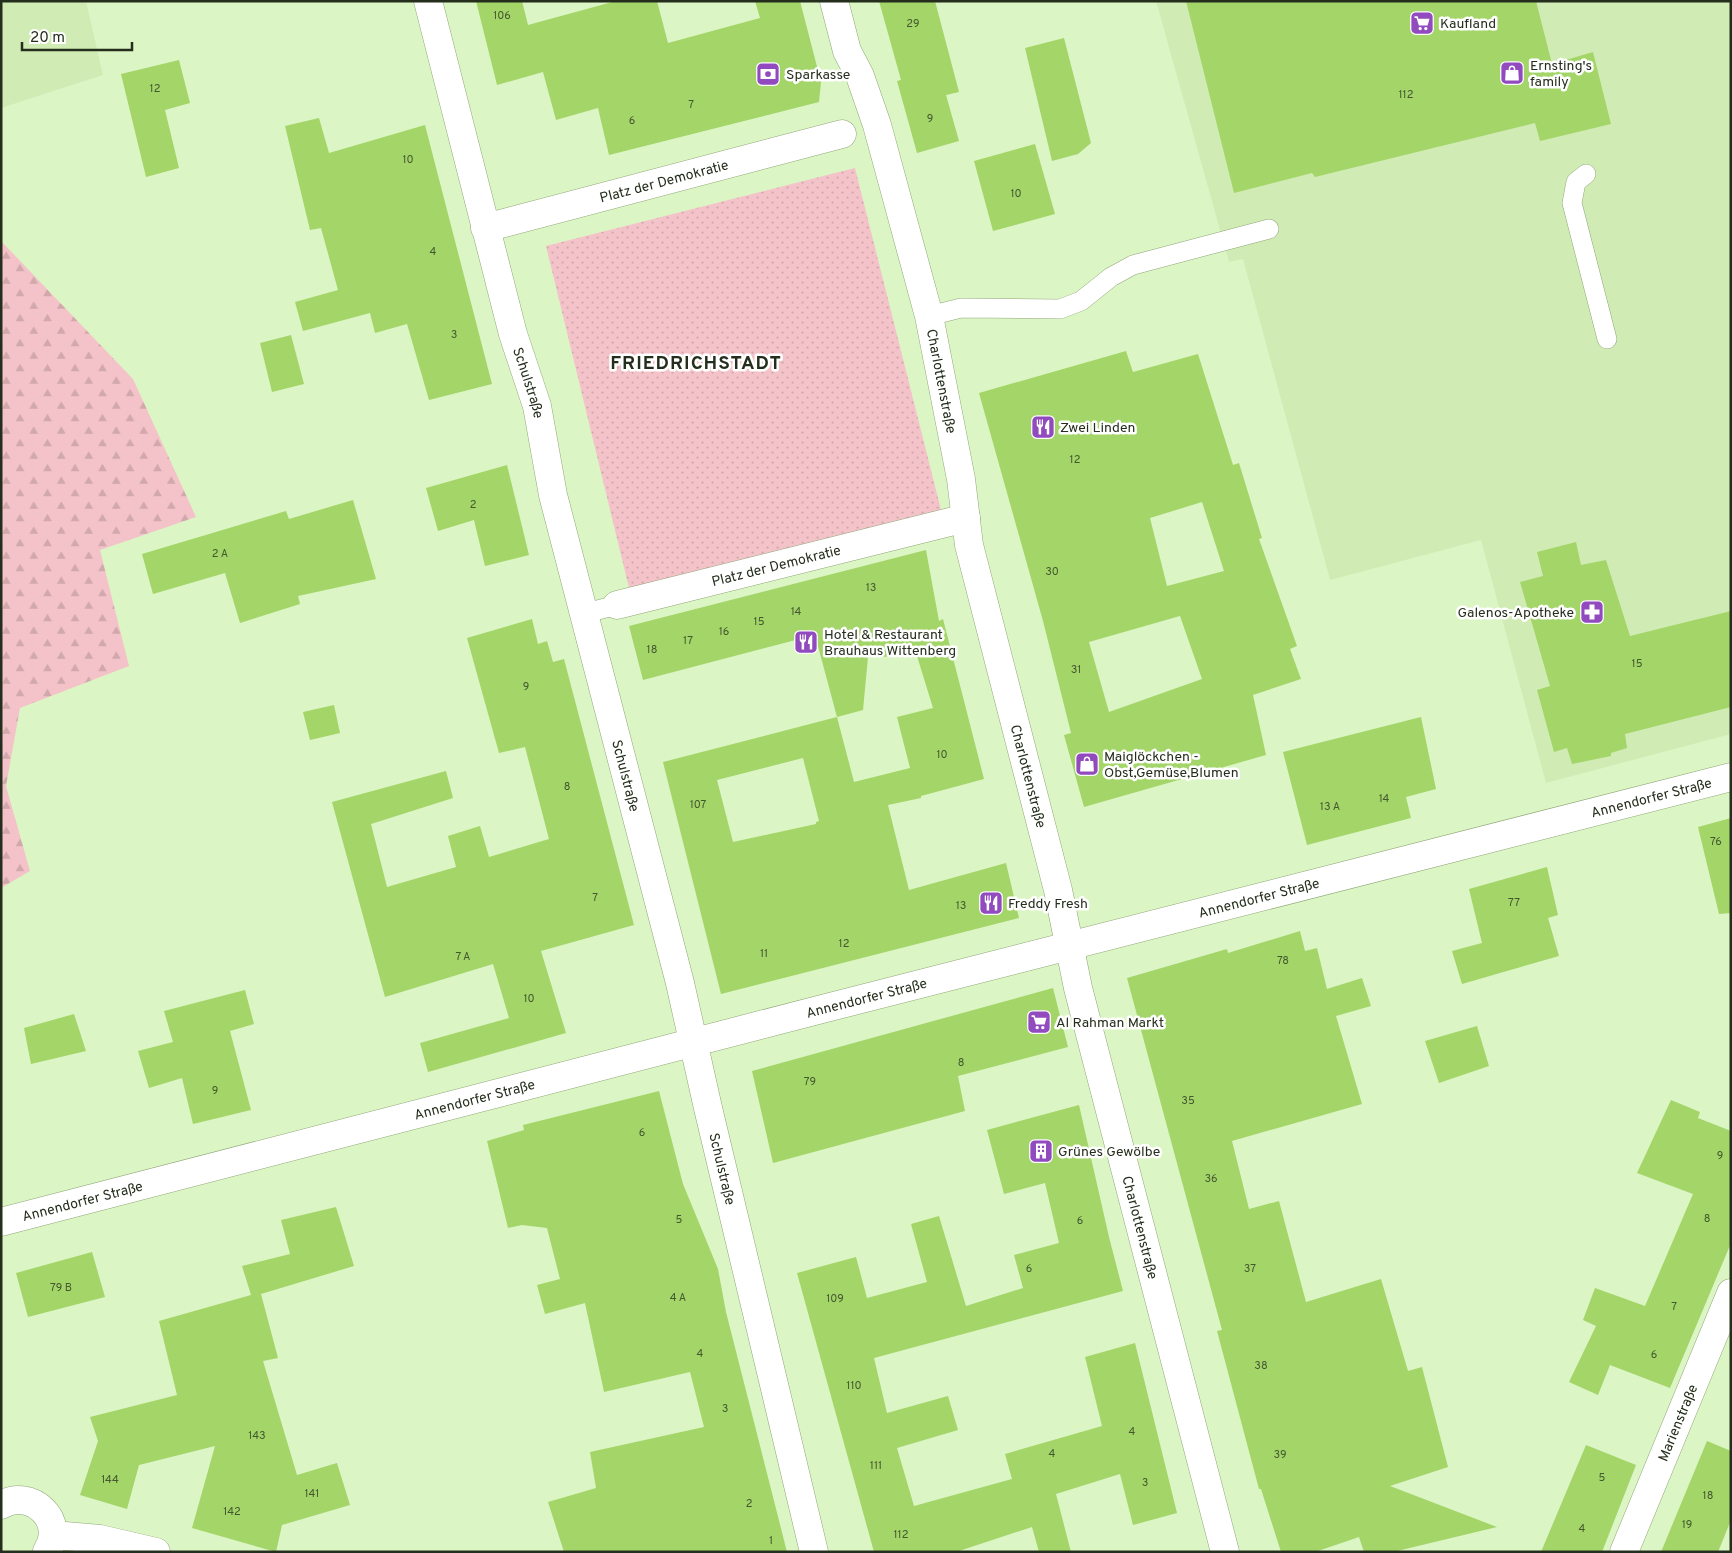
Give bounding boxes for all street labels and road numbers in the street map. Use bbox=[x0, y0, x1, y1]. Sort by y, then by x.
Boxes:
street label: Platz der Demokratie bbox=[598, 157, 731, 207]
street label: Charlottenstraße bbox=[922, 328, 959, 435]
street label: Schulstraße bbox=[508, 346, 546, 420]
street label: Platz der Demokratie bbox=[710, 543, 843, 591]
street label: Charlottenstraße bbox=[1006, 723, 1049, 830]
street label: Schulstraße bbox=[607, 738, 642, 814]
street label: Annendorfer Straße bbox=[1589, 775, 1714, 822]
street label: Annendorfer Straße bbox=[1197, 875, 1321, 923]
street label: Annendorfer Straße bbox=[804, 976, 929, 1023]
street label: Annendorfer Straße bbox=[412, 1077, 537, 1124]
street label: Schulstraße bbox=[704, 1132, 738, 1207]
street label: Charlottenstraße bbox=[1117, 1174, 1161, 1281]
street label: Annendorfer Straße bbox=[20, 1179, 145, 1226]
street label: Marienstraße bbox=[1655, 1382, 1702, 1464]

